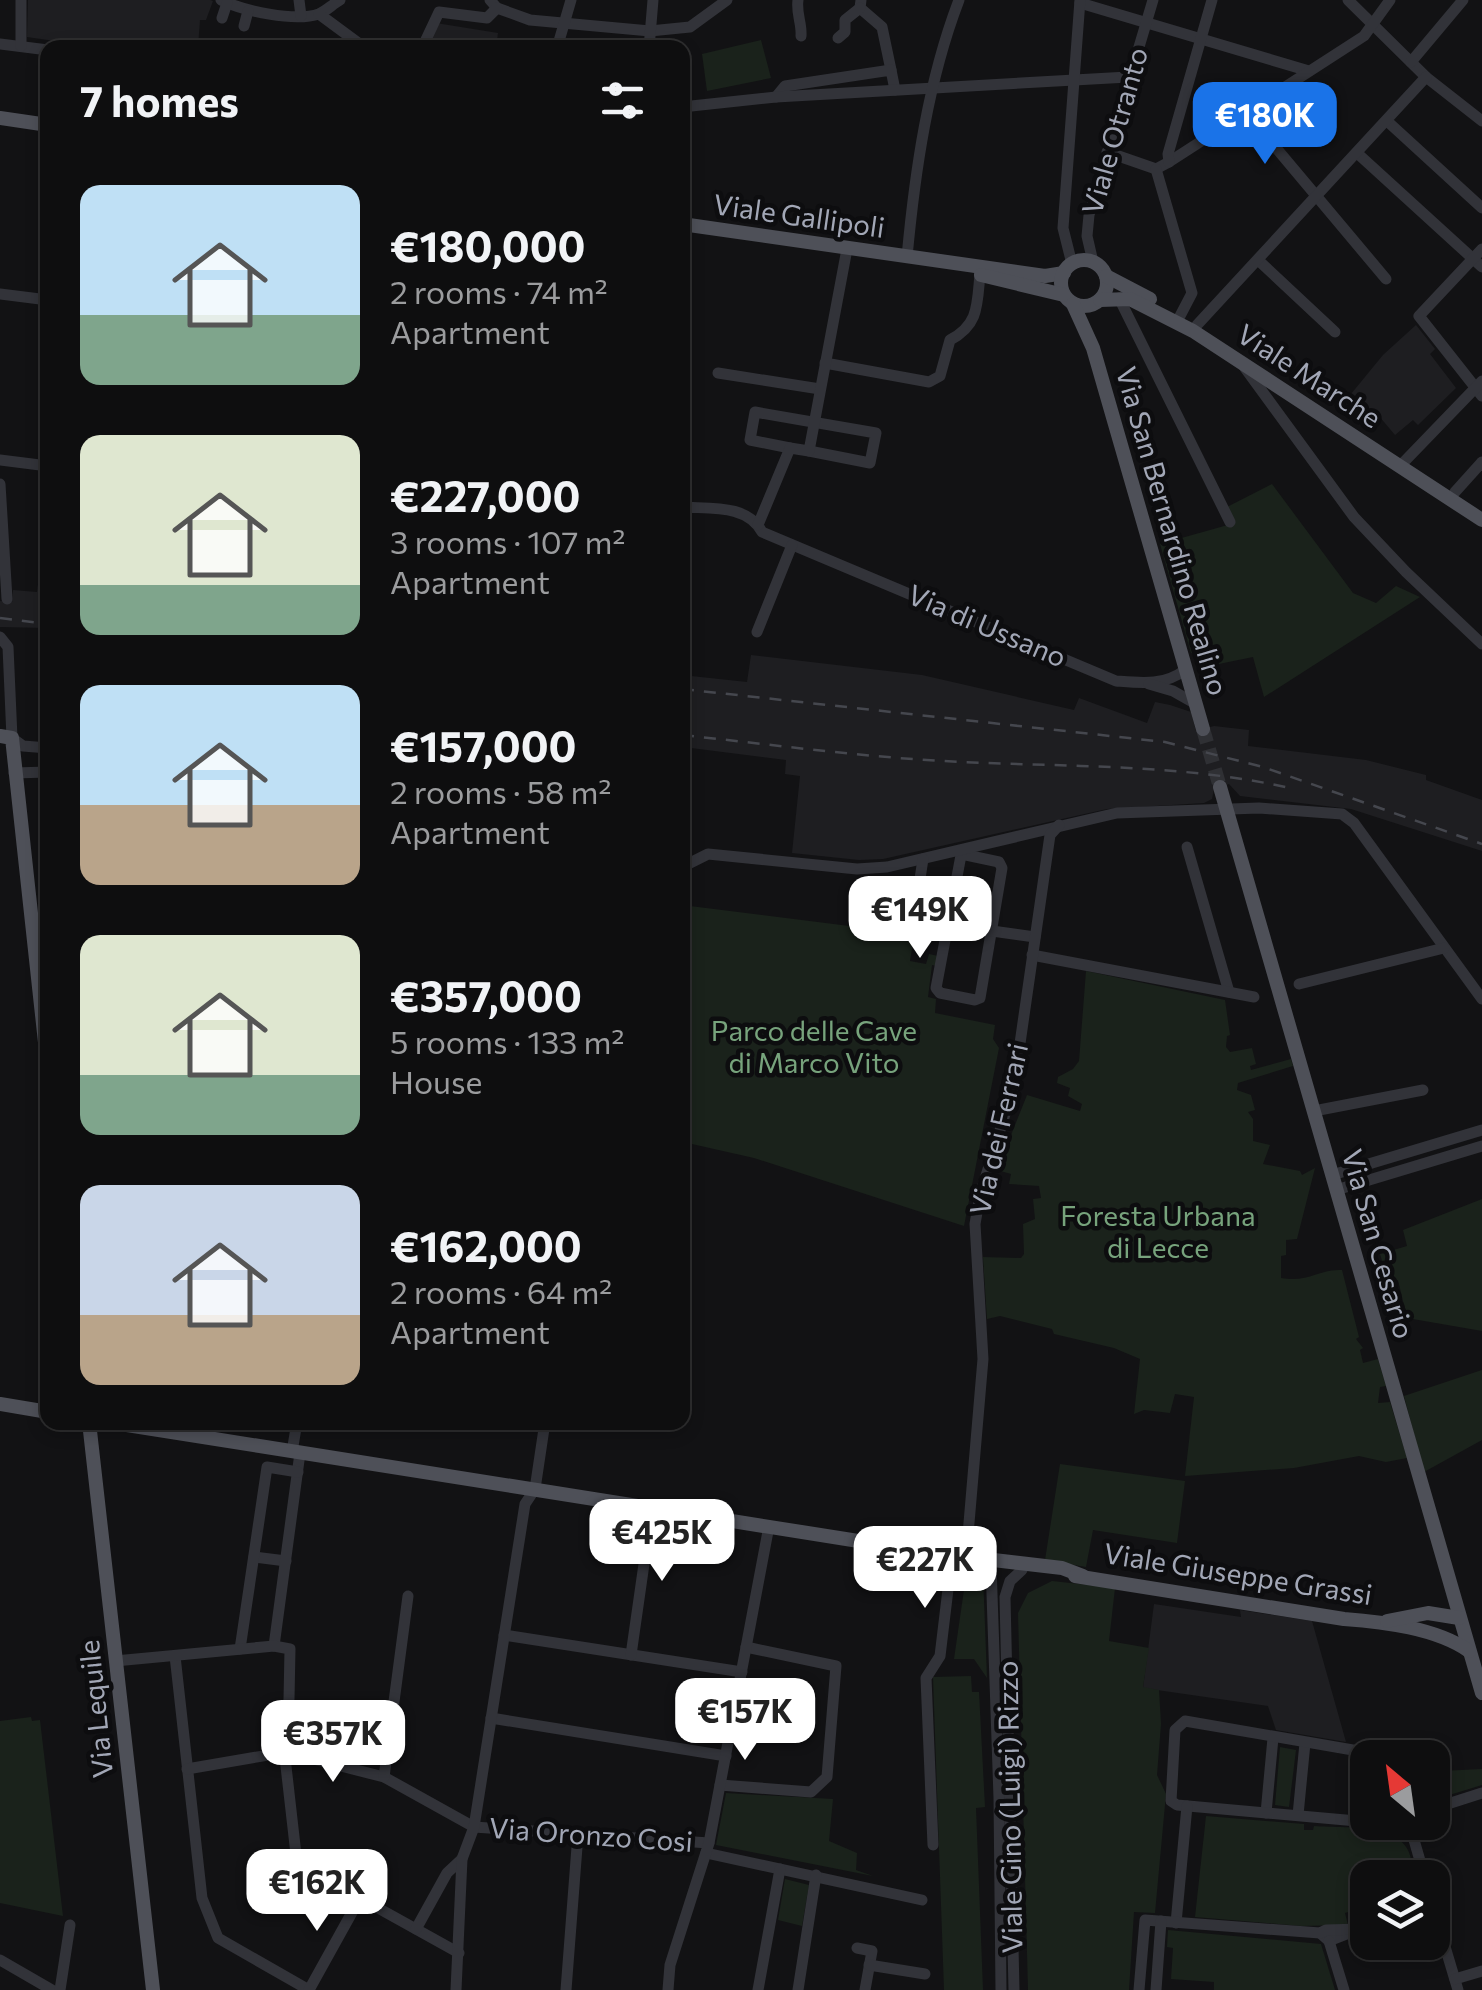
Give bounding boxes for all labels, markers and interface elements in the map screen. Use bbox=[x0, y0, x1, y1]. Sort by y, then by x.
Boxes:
street label: Viale Otranto bbox=[1074, 43, 1154, 218]
icon: filters bbox=[595, 73, 650, 128]
text: 7 homes bbox=[80, 74, 239, 126]
pin: €180K bbox=[1195, 82, 1335, 167]
text: €180K bbox=[1215, 94, 1315, 134]
street label: Viale Gallipoli bbox=[711, 186, 887, 244]
text: €180,000 bbox=[390, 219, 586, 271]
icon: home bbox=[160, 225, 280, 345]
text: 2 rooms · 74 m² bbox=[390, 271, 608, 311]
text: Apartment bbox=[390, 311, 550, 351]
street label: Viale Marche bbox=[1231, 316, 1388, 434]
street label: Via San Bernardino Realino bbox=[1110, 363, 1236, 699]
text: €227,000 bbox=[390, 469, 581, 521]
icon: home bbox=[160, 475, 280, 595]
text: 3 rooms · 107 m² bbox=[390, 521, 625, 561]
text: Apartment bbox=[390, 561, 550, 601]
street label: Via di Ussano bbox=[903, 577, 1072, 674]
text: €157,000 bbox=[390, 719, 576, 771]
icon: home bbox=[160, 725, 280, 845]
text: 2 rooms · 58 m² bbox=[390, 771, 611, 811]
text: Apartment bbox=[390, 811, 550, 851]
pin: €149K bbox=[850, 876, 990, 961]
text: €149K bbox=[871, 888, 969, 928]
text: €357,000 bbox=[390, 969, 582, 1021]
icon: home bbox=[160, 975, 280, 1095]
park label: Parco delle Cave di Marco Vito bbox=[711, 1013, 917, 1079]
text: 5 rooms · 133 m² bbox=[390, 1021, 624, 1061]
street label: Via dei Ferrari bbox=[962, 1040, 1034, 1218]
text: House bbox=[390, 1061, 482, 1101]
street label: Via San Cesario bbox=[1336, 1145, 1422, 1342]
park label: Foresta Urbana di Lecce bbox=[1060, 1198, 1256, 1264]
text: €162,000 bbox=[390, 1219, 582, 1271]
icon: home bbox=[160, 1225, 280, 1345]
text: 2 rooms · 64 m² bbox=[390, 1271, 612, 1311]
text: Apartment bbox=[390, 1311, 550, 1351]
pin: €425K bbox=[592, 1499, 732, 1584]
text: €425K bbox=[611, 1511, 713, 1551]
pin: €227K bbox=[855, 1526, 995, 1611]
street label: Viale Giuseppe Grassi bbox=[1102, 1535, 1375, 1611]
text: €227K bbox=[876, 1538, 974, 1578]
street label: Via Lequile bbox=[71, 1639, 119, 1780]
street label: Viale Gino (Luigi) Rizzo bbox=[989, 1660, 1029, 1954]
pin: €157K bbox=[675, 1678, 815, 1763]
text: €157K bbox=[697, 1690, 793, 1730]
pin: €357K bbox=[263, 1700, 403, 1785]
text: €357K bbox=[283, 1712, 383, 1752]
north arrow bbox=[1350, 1740, 1450, 1840]
map controls bbox=[1350, 1740, 1450, 1960]
street label: Via Oronzo Cosi bbox=[488, 1810, 694, 1858]
pin: €162K bbox=[247, 1849, 387, 1934]
button: layers bbox=[1350, 1860, 1450, 1960]
text: €162K bbox=[268, 1861, 366, 1901]

